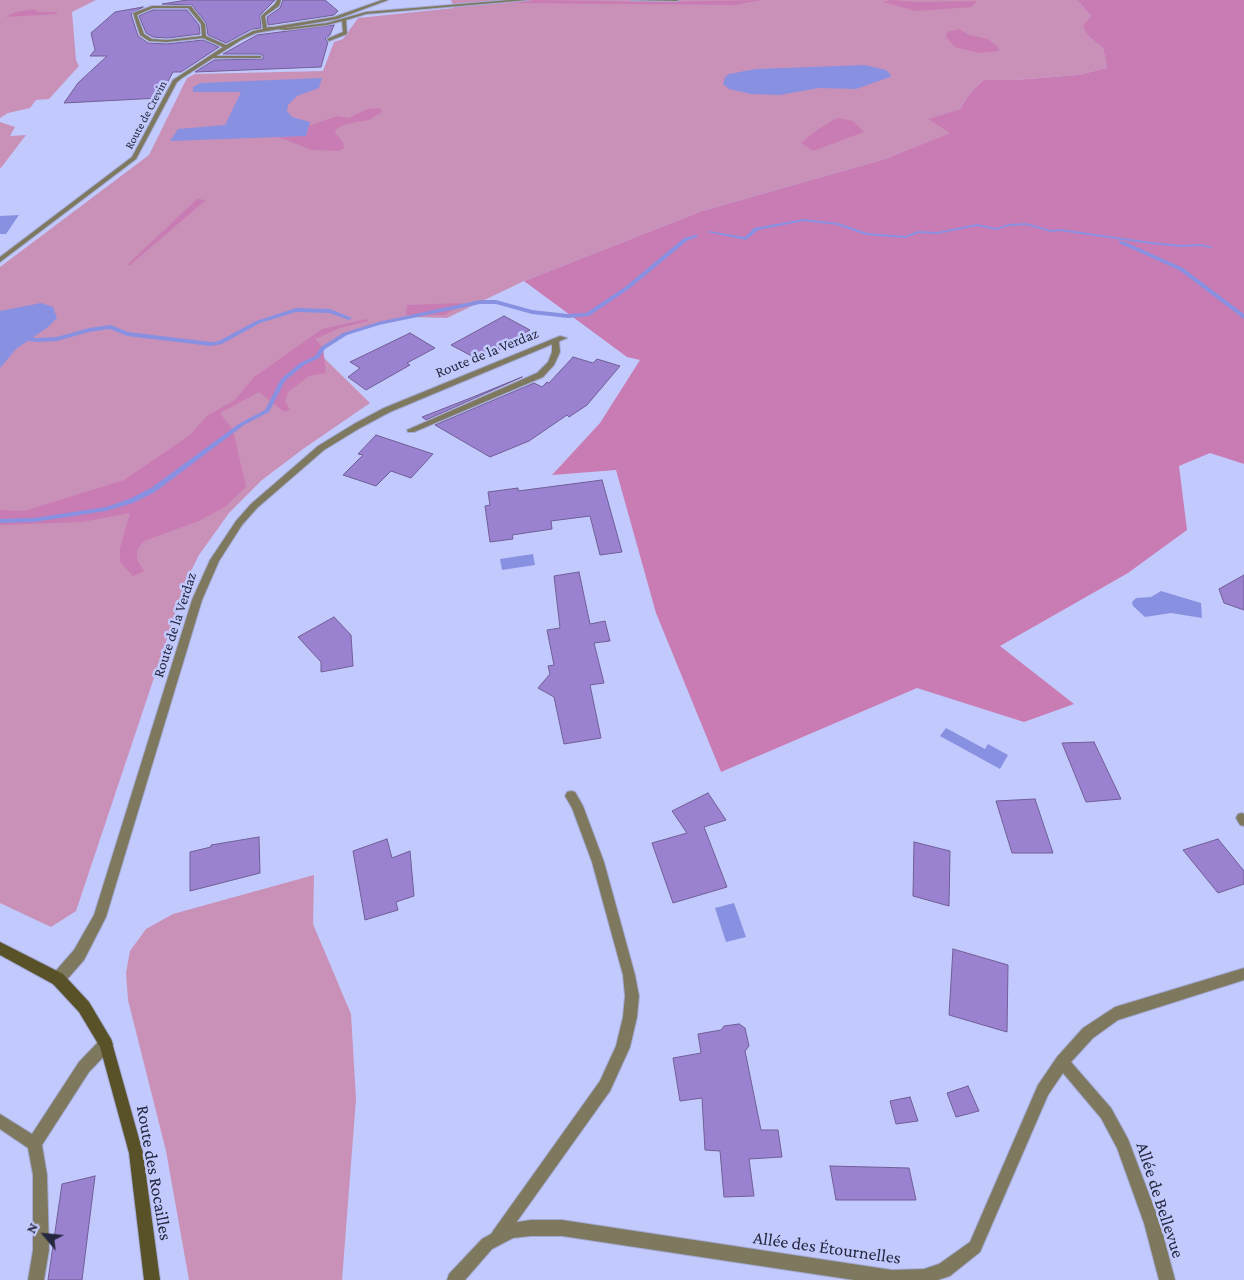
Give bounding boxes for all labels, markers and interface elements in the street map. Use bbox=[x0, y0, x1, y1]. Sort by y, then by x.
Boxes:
street label: Route de Crevin bbox=[122, 78, 170, 152]
street label: Route de la Verdaz bbox=[433, 324, 541, 382]
street label: Route de la Verdaz bbox=[150, 570, 200, 680]
street label: Route des Rocailles bbox=[131, 1104, 177, 1242]
street label: Allée de Bellevue bbox=[1131, 1139, 1189, 1261]
north arrow bbox=[20, 1210, 70, 1260]
text: N bbox=[22, 1220, 41, 1236]
street label: Allée des Étournelles bbox=[752, 1227, 902, 1269]

